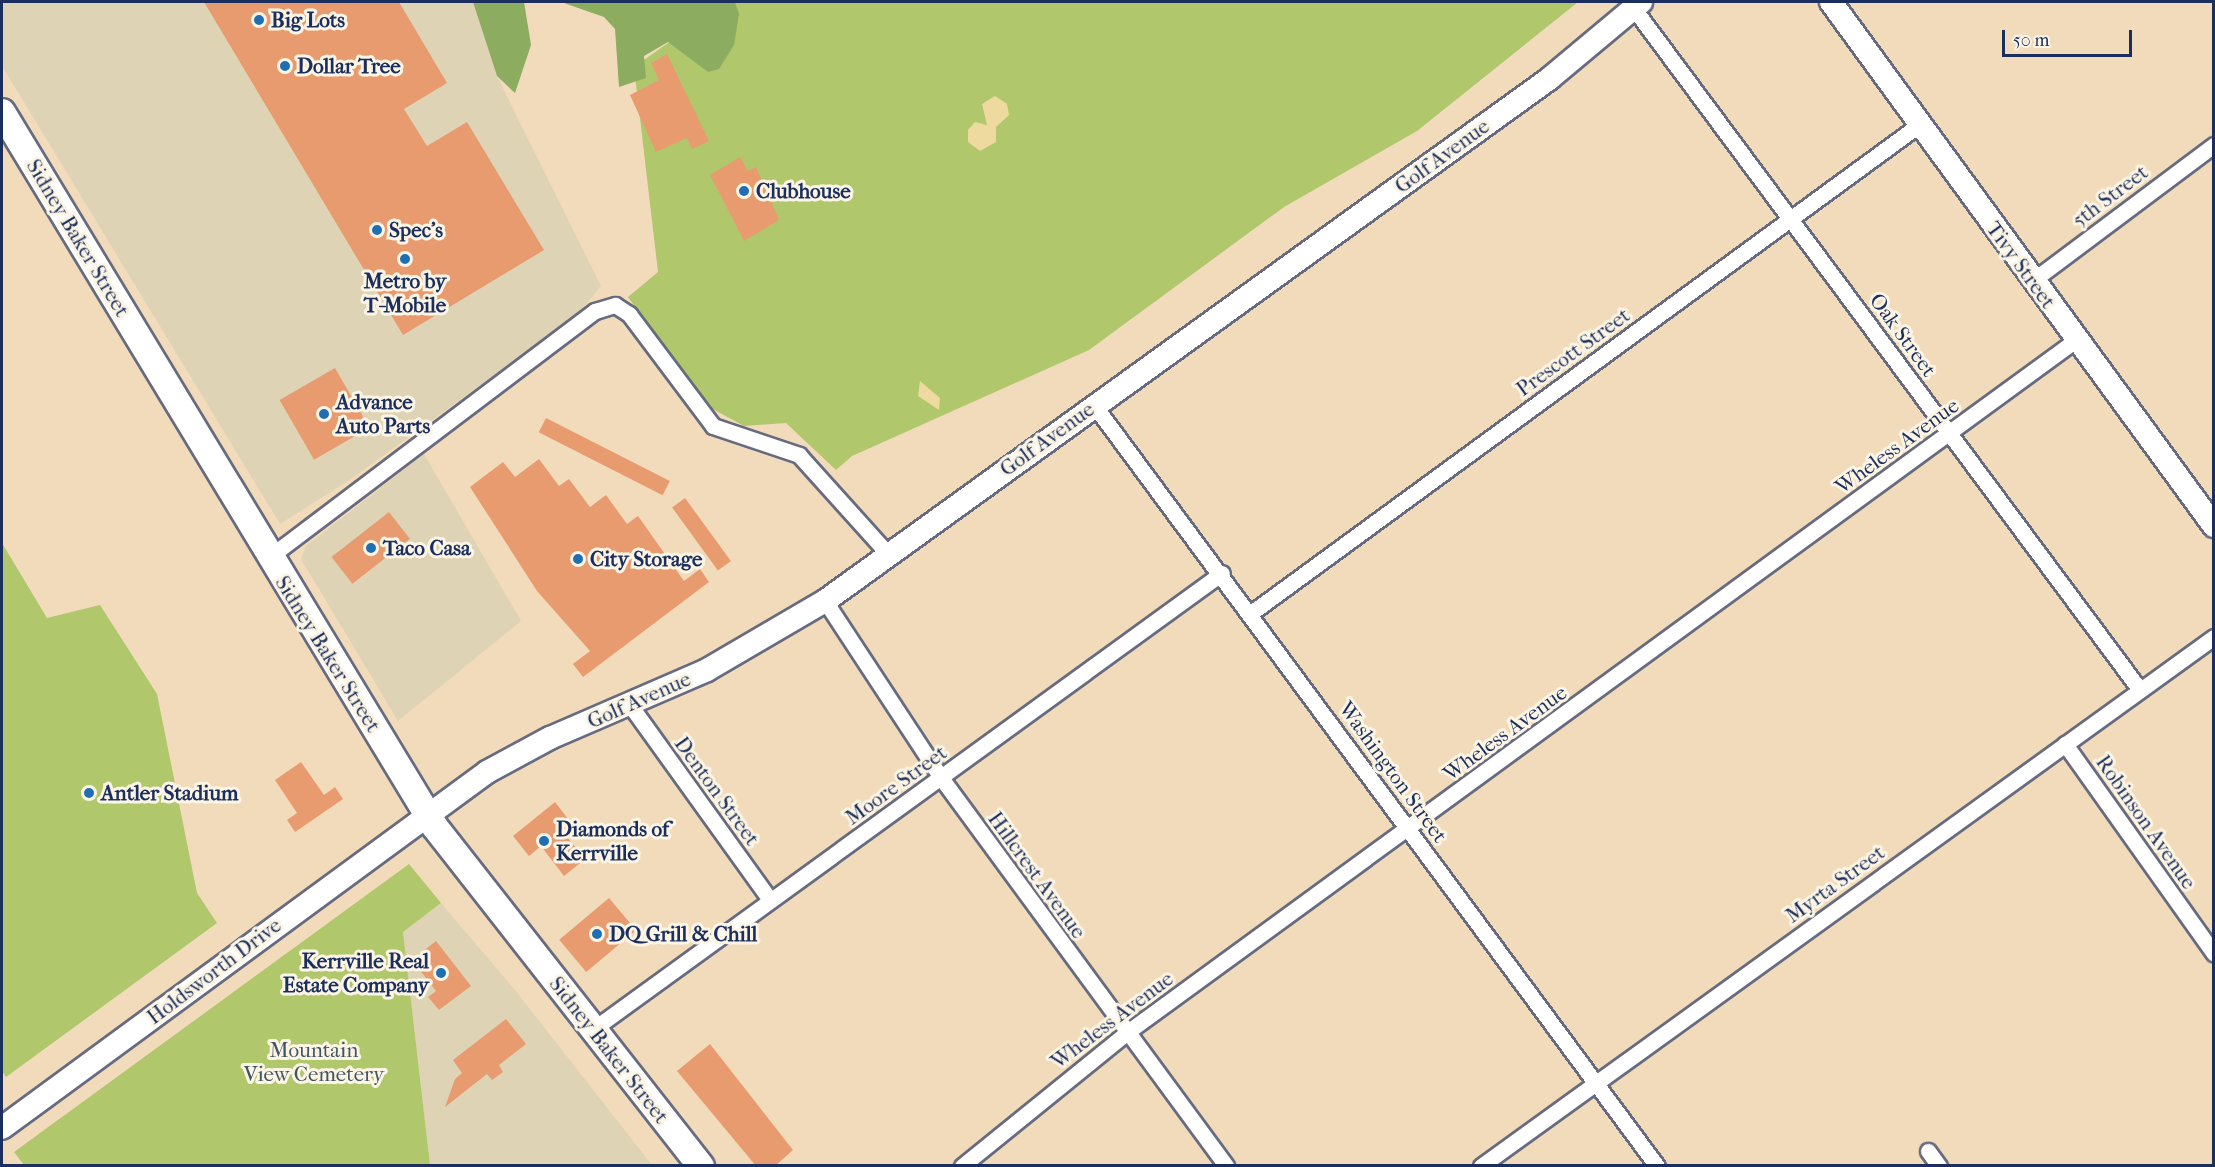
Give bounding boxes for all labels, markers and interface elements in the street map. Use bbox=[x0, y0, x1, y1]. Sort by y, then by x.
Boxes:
place label: Big Lots bbox=[271, 7, 345, 33]
marker: Big Lots bbox=[252, 13, 266, 27]
scale bar bbox=[2005, 18, 2136, 56]
text: 50 m bbox=[2013, 30, 2049, 51]
place label: Dollar Tree bbox=[297, 53, 401, 79]
marker: Dollar Tree bbox=[278, 59, 292, 73]
street label: Golf Avenue bbox=[1390, 113, 1494, 199]
street label: Sidney Baker Street bbox=[21, 155, 135, 321]
street label: 5th Street bbox=[2067, 159, 2153, 233]
place label: Clubhouse bbox=[756, 178, 851, 204]
marker: Clubhouse bbox=[737, 184, 751, 198]
place label: Spec's bbox=[389, 217, 443, 243]
street label: Tivy Street bbox=[1981, 217, 2061, 313]
marker: Spec's bbox=[370, 223, 384, 237]
marker: Metro by T-Mobile bbox=[398, 252, 412, 266]
place label: Metro by T-Mobile bbox=[364, 268, 446, 318]
street label: Oak Street bbox=[1864, 288, 1942, 382]
street label: Prescott Street bbox=[1511, 302, 1635, 402]
place label: Advance Auto Parts bbox=[336, 389, 430, 439]
street label: Wheless Avenue bbox=[1830, 393, 1964, 499]
street label: Golf Avenue bbox=[995, 396, 1099, 482]
marker: Advance Auto Parts bbox=[317, 407, 331, 421]
place label: Taco Casa bbox=[383, 535, 471, 561]
marker: Taco Casa bbox=[364, 541, 378, 555]
place label: City Storage bbox=[590, 546, 702, 572]
marker: City Storage bbox=[571, 552, 585, 566]
street label: Sidney Baker Street bbox=[270, 571, 386, 737]
street label: Golf Avenue bbox=[583, 666, 695, 734]
street label: Wheless Avenue bbox=[1438, 680, 1572, 786]
street label: Washington Street bbox=[1333, 696, 1453, 848]
street label: Denton Street bbox=[669, 732, 765, 850]
street label: Moore Street bbox=[840, 740, 952, 830]
street label: Robinson Avenue bbox=[2091, 750, 2201, 894]
place label: Antler Stadium bbox=[101, 780, 238, 806]
marker: Antler Stadium bbox=[82, 786, 96, 800]
street label: Hillcrest Avenue bbox=[983, 807, 1091, 943]
place label: Diamonds of Kerrville bbox=[556, 816, 669, 866]
marker: Diamonds of Kerrville bbox=[537, 834, 551, 848]
street label: Myrta Street bbox=[1781, 840, 1889, 928]
street label: Holdsworth Drive bbox=[142, 912, 286, 1030]
place label: DQ Grill & Chill bbox=[609, 921, 757, 947]
marker: DQ Grill & Chill bbox=[590, 927, 604, 941]
place label: Kerrville Real Estate Company bbox=[283, 948, 429, 998]
marker: Kerrville Real Estate Company bbox=[434, 966, 448, 980]
street label: Wheless Avenue bbox=[1046, 966, 1178, 1074]
street label: Sidney Baker Street bbox=[544, 972, 674, 1128]
park label: Mountain View Cemetery bbox=[244, 1037, 384, 1087]

